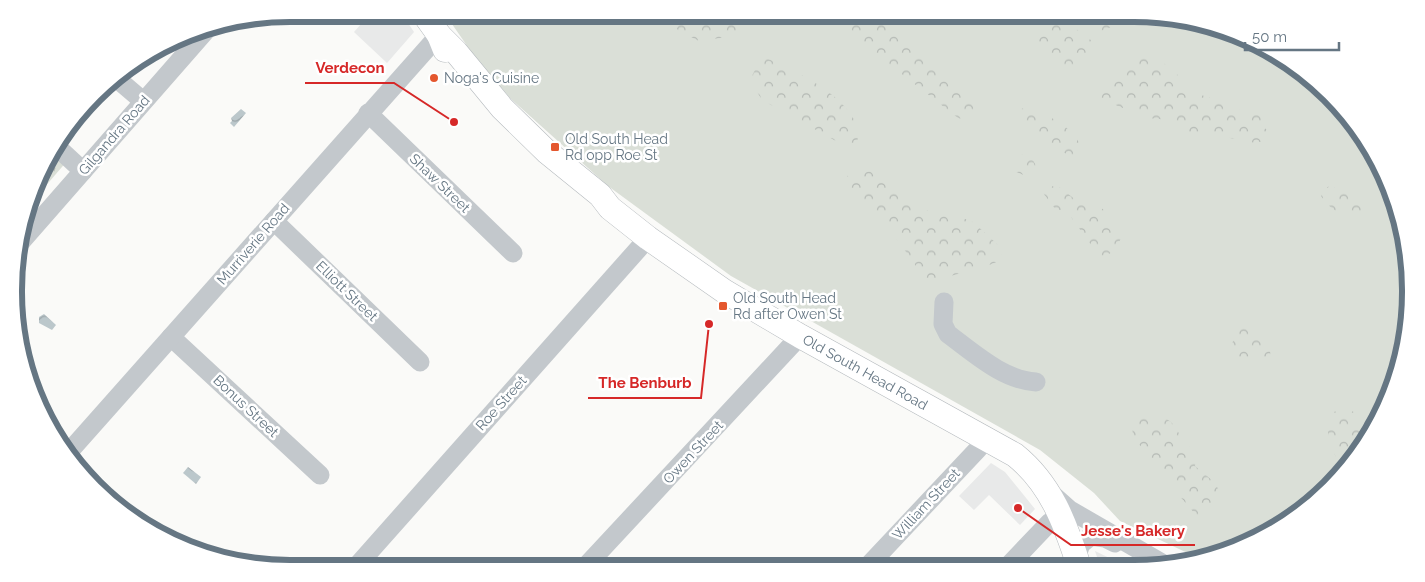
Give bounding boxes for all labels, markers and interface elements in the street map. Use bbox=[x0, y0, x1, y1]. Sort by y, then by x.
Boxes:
scale bar bbox=[1245, 20, 1339, 52]
text: 50 m bbox=[1252, 28, 1287, 46]
callout: Verdecon bbox=[305, 53, 394, 83]
text: Verdecon bbox=[315, 59, 385, 77]
place label: Noga's Cuisine bbox=[444, 70, 539, 86]
marker: Noga's Cuisine bbox=[428, 72, 440, 84]
street label: Gilgandra Road bbox=[75, 92, 153, 178]
place label: Old South Head Rd opp Roe St bbox=[565, 131, 668, 163]
marker: Old South Head Rd opp Roe St bbox=[549, 141, 561, 153]
street label: Shaw Street bbox=[407, 150, 474, 216]
street label: Murriverie Road bbox=[213, 200, 293, 288]
street label: Elliott Street bbox=[313, 258, 381, 324]
place label: Old South Head Rd after Owen St bbox=[733, 290, 842, 322]
marker: Old South Head Rd after Owen St bbox=[717, 300, 729, 312]
street label: Old South Head Road bbox=[800, 331, 930, 413]
callout: The Benburb bbox=[588, 368, 701, 398]
street label: Bonus Street bbox=[210, 372, 282, 440]
street label: Roe Street bbox=[472, 372, 530, 434]
text: The Benburb bbox=[598, 374, 692, 392]
street label: Owen Street bbox=[660, 417, 726, 487]
street label: William Street bbox=[889, 465, 963, 543]
callout: Jesse's Bakery bbox=[1071, 515, 1195, 545]
text: Jesse's Bakery bbox=[1081, 522, 1186, 540]

